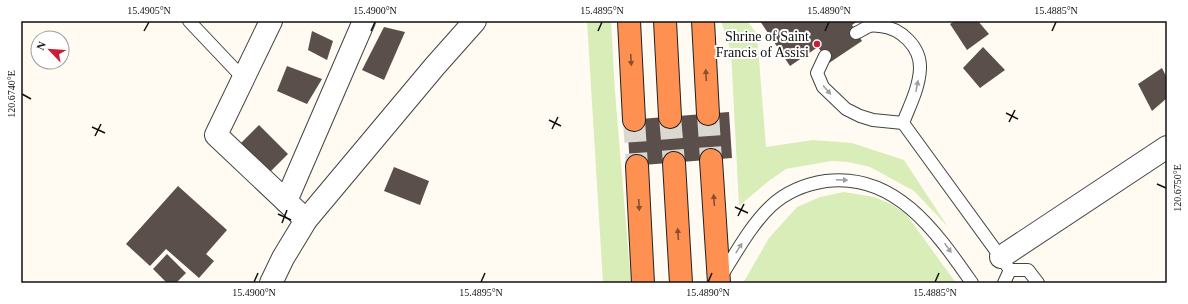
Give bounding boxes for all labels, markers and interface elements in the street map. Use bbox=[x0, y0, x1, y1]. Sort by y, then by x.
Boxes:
text: 15.4905°N bbox=[127, 5, 171, 16]
text: 15.4900°N bbox=[353, 5, 397, 16]
text: 15.4895°N bbox=[580, 5, 624, 16]
text: 15.4890°N bbox=[807, 5, 851, 16]
text: 15.4885°N bbox=[1034, 5, 1078, 16]
place label: Shrine of Saint Francis of Assisi bbox=[716, 29, 809, 60]
north arrow bbox=[30, 30, 70, 70]
marker: Shrine of Saint Francis of Assisi bbox=[812, 39, 822, 49]
text: N bbox=[34, 40, 48, 52]
one-way arrow bbox=[628, 54, 634, 67]
one-way arrow bbox=[703, 68, 709, 81]
text: 120.6740°E bbox=[6, 70, 17, 118]
one-way arrow bbox=[914, 80, 920, 92]
one-way arrow bbox=[822, 85, 831, 96]
text: 120.6750°E bbox=[1172, 164, 1183, 212]
one-way arrow bbox=[836, 177, 848, 184]
one-way arrow bbox=[710, 194, 717, 206]
one-way arrow bbox=[635, 199, 642, 211]
one-way arrow bbox=[675, 227, 681, 240]
one-way arrow bbox=[736, 242, 743, 254]
one-way arrow bbox=[944, 242, 952, 253]
text: 15.4900°N bbox=[232, 287, 276, 298]
text: 15.4895°N bbox=[459, 287, 503, 298]
text: 15.4890°N bbox=[686, 287, 730, 298]
text: 15.4885°N bbox=[913, 287, 957, 298]

